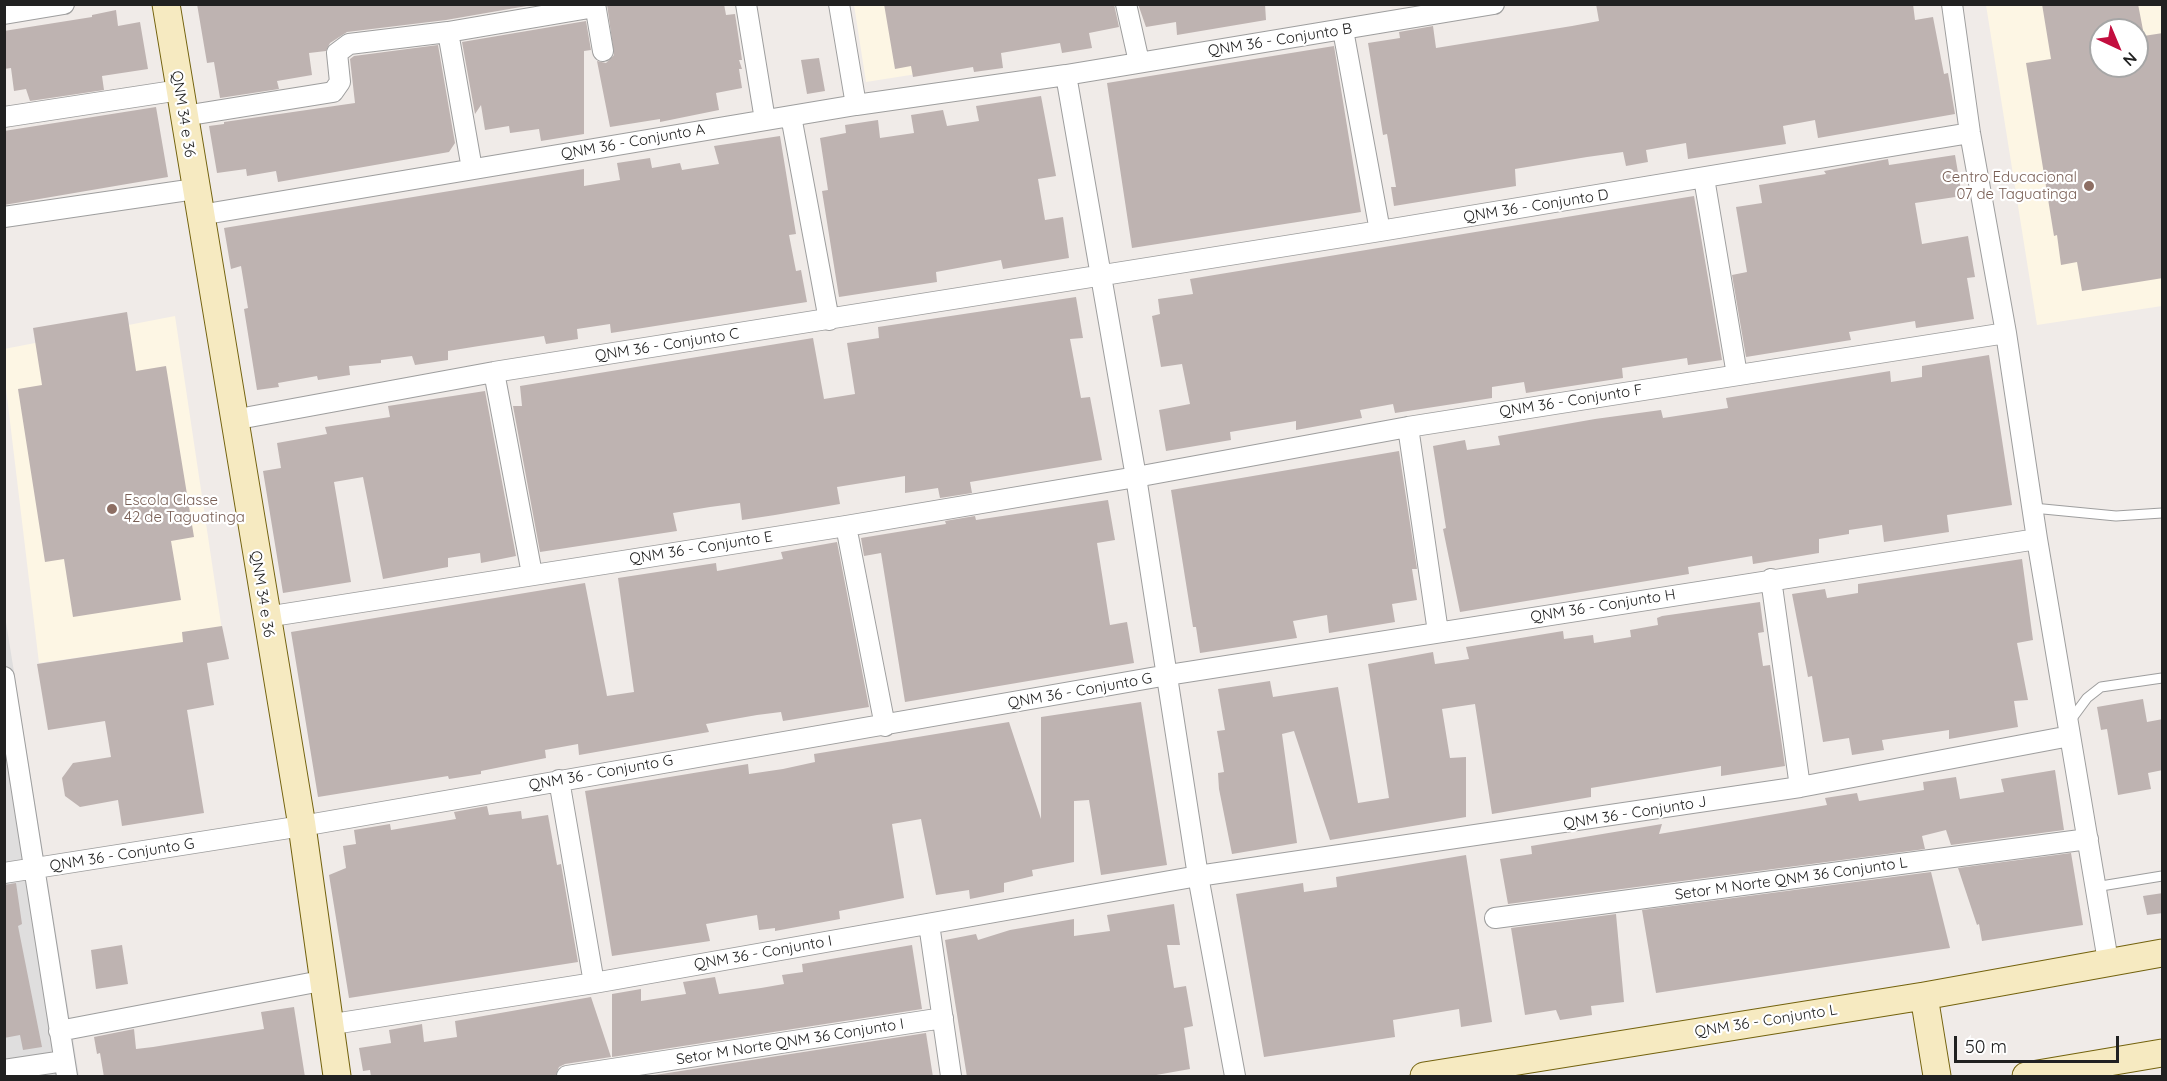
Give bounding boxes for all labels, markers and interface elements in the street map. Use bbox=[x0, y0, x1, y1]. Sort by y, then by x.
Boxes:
north arrow bbox=[2089, 18, 2149, 78]
street label: QNM 36 - Conjunto B bbox=[1207, 20, 1353, 60]
text: N bbox=[2119, 48, 2141, 71]
street label: QNM 34 e 36 bbox=[167, 69, 199, 159]
street label: QNM 36 - Conjunto A bbox=[560, 120, 706, 164]
place label: Centro Educacional 07 de Taguatinga bbox=[1942, 168, 2077, 203]
marker: Centro Educacional 07 de Taguatinga bbox=[2082, 179, 2096, 193]
street label: QNM 36 - Conjunto D bbox=[1462, 186, 1610, 226]
street label: QNM 36 - Conjunto C bbox=[594, 325, 740, 365]
street label: QNM 36 - Conjunto F bbox=[1498, 381, 1644, 421]
place label: Escola Classe 42 de Taguatinga bbox=[124, 491, 245, 526]
marker: Escola Classe 42 de Taguatinga bbox=[105, 502, 119, 516]
street label: QNM 36 - Conjunto E bbox=[628, 528, 774, 568]
street label: QNM 34 e 36 bbox=[246, 549, 278, 639]
street label: QNM 36 - Conjunto H bbox=[1529, 586, 1677, 626]
street label: QNM 36 - Conjunto G bbox=[1006, 669, 1154, 713]
street label: QNM 36 - Conjunto G bbox=[527, 751, 675, 795]
street label: QNM 36 - Conjunto J bbox=[1562, 793, 1708, 833]
street label: QNM 36 - Conjunto G bbox=[48, 835, 196, 875]
street label: Setor M Norte QNM 36 Conjunto L bbox=[1674, 854, 1908, 904]
street label: QNM 36 - Conjunto I bbox=[693, 932, 833, 974]
street label: QNM 36 - Conjunto L bbox=[1694, 1001, 1838, 1041]
street label: Setor M Norte QNM 36 Conjunto I bbox=[675, 1015, 905, 1069]
scale bar bbox=[1957, 1024, 2122, 1062]
text: 50 m bbox=[1965, 1035, 2007, 1058]

